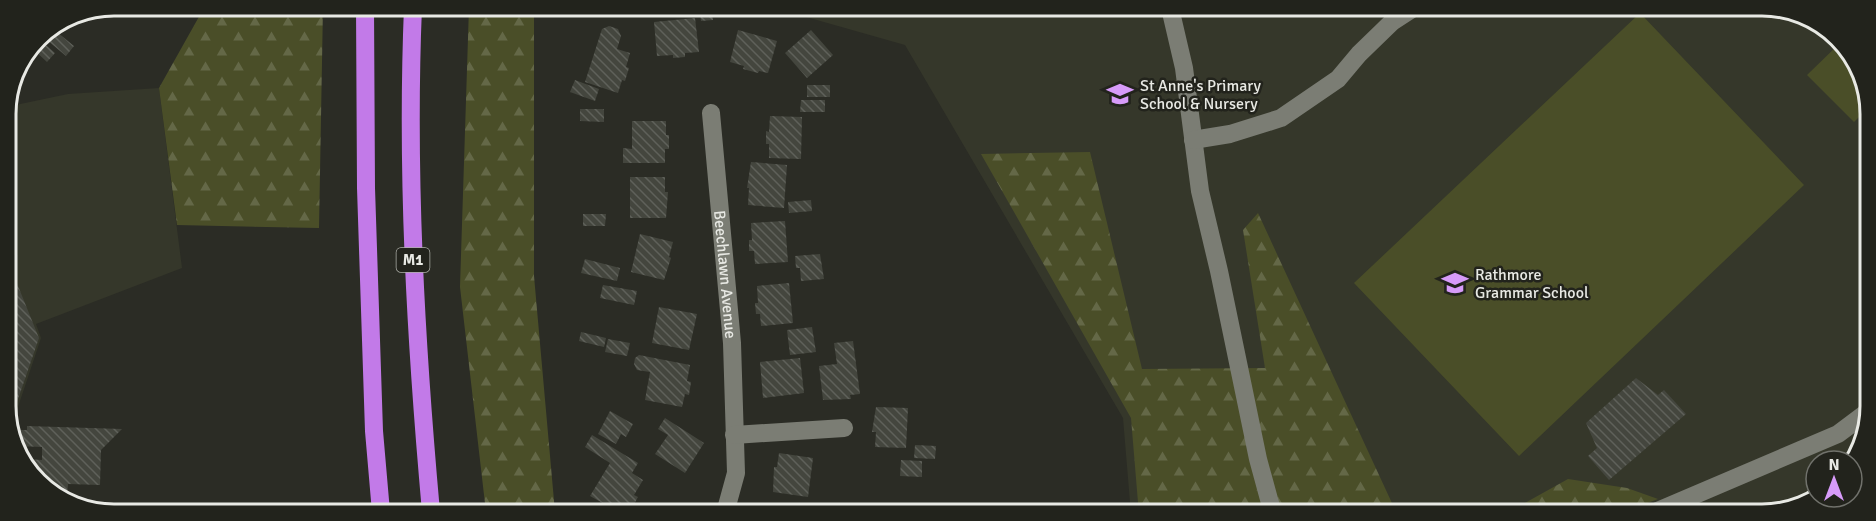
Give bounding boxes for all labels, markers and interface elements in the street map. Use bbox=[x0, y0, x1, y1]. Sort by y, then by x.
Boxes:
place label: St Anne's Primary School & Nursery bbox=[1140, 76, 1262, 114]
school or university icon: St Anne's Primary School & Nursery bbox=[1105, 79, 1135, 109]
street label: Beechlawn Avenue bbox=[709, 209, 741, 339]
road number: M1 bbox=[396, 248, 430, 272]
place label: Rathmore Grammar School bbox=[1475, 265, 1589, 303]
school or university icon: Rathmore Grammar School bbox=[1440, 268, 1470, 298]
north arrow bbox=[1804, 449, 1864, 509]
text: N bbox=[1828, 455, 1840, 475]

